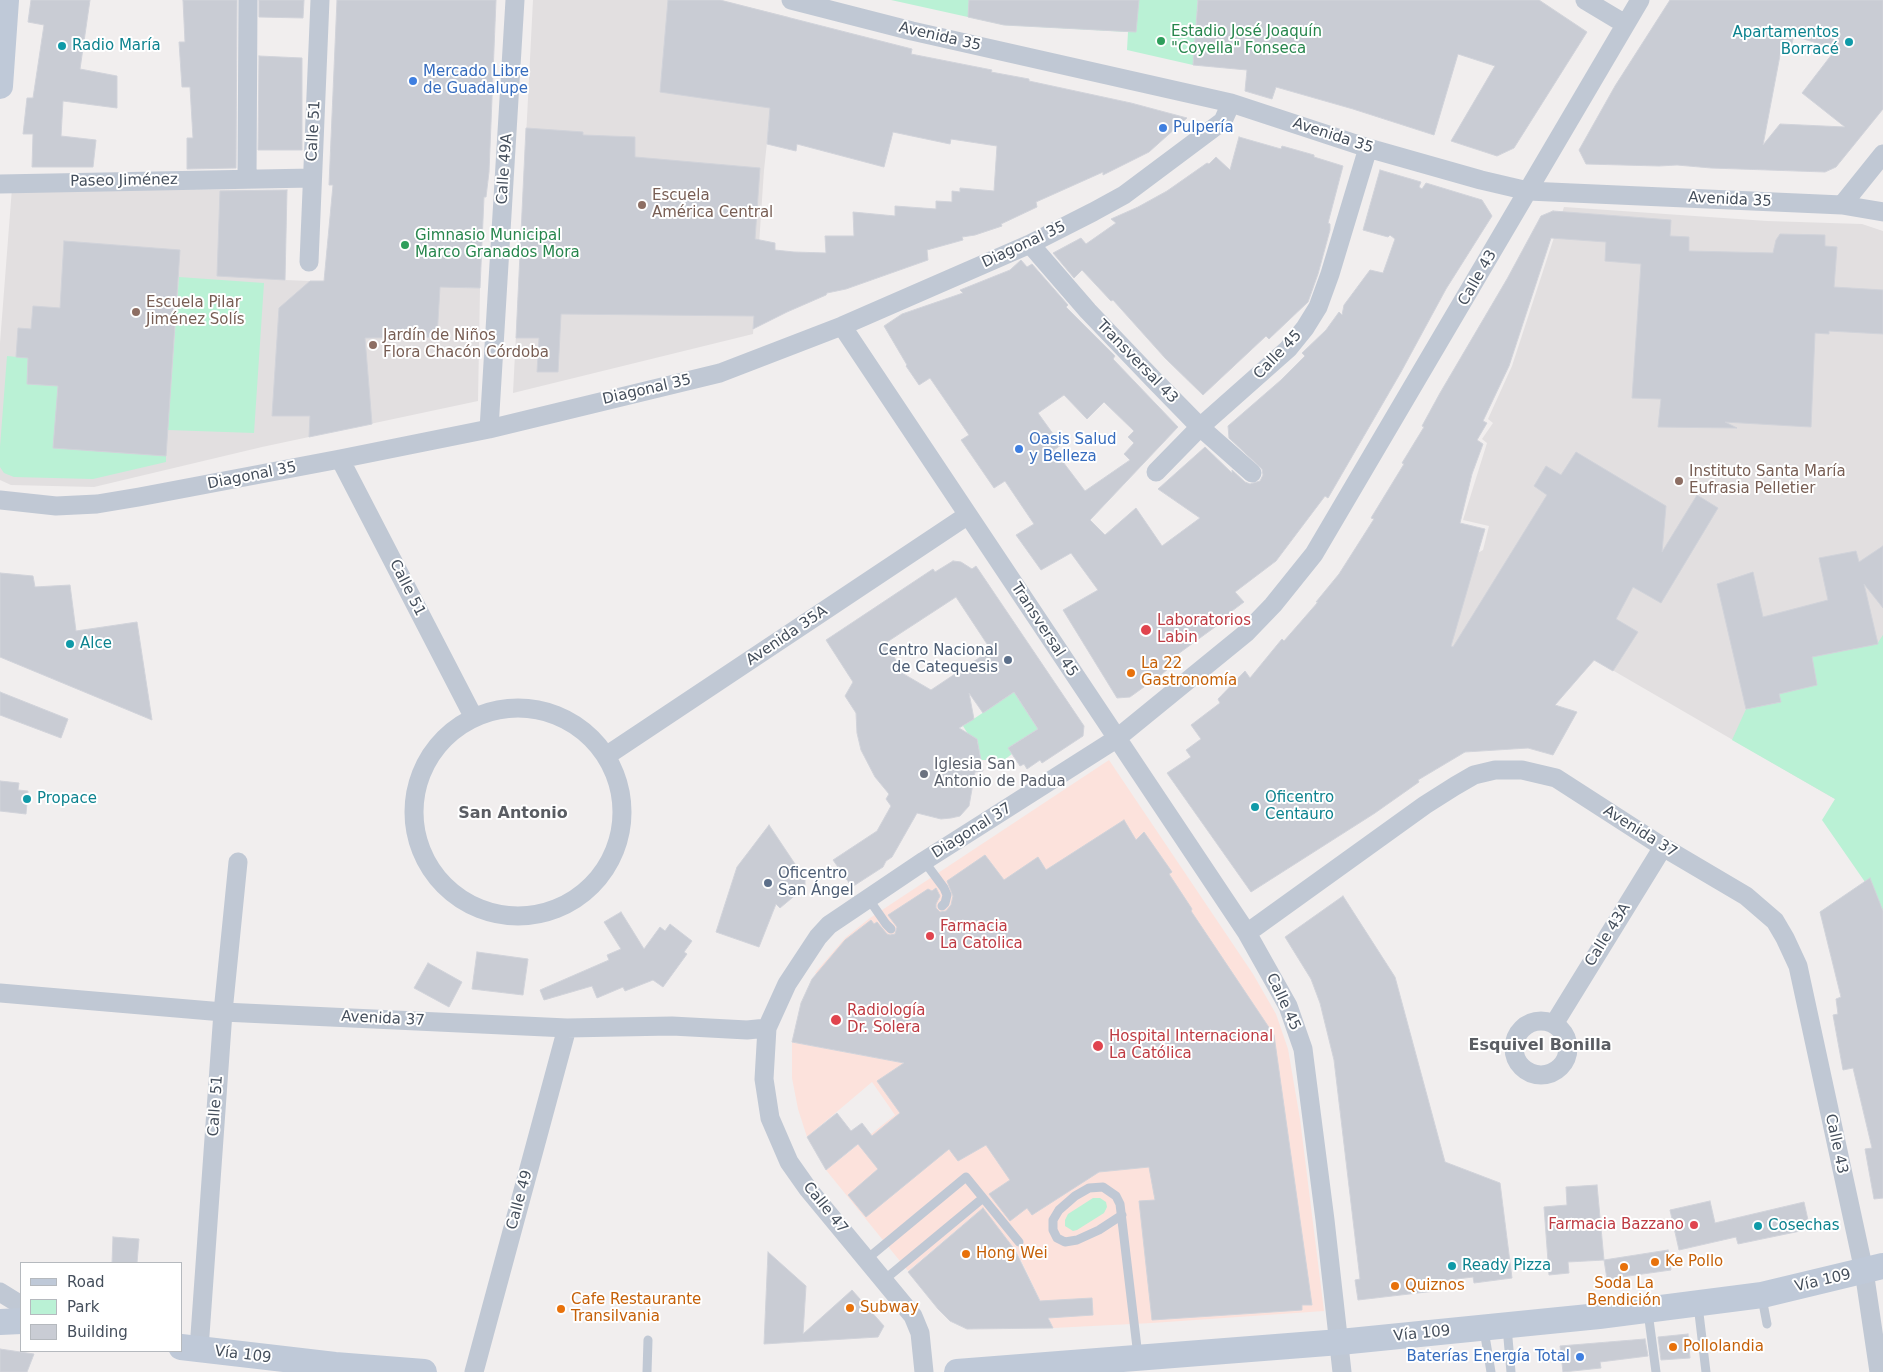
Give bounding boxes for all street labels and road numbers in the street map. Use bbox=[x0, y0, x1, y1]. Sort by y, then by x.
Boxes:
street label: Avenida 35 bbox=[897, 19, 983, 55]
street label: Calle 51 bbox=[303, 100, 325, 162]
street label: Avenida 35 bbox=[1290, 115, 1376, 157]
street label: Calle 49A bbox=[494, 133, 516, 205]
street label: Paseo Jiménez bbox=[70, 171, 178, 191]
street label: Avenida 35 bbox=[1688, 189, 1772, 211]
street label: Diagonal 35 bbox=[979, 218, 1069, 272]
street label: Calle 43 bbox=[1455, 247, 1501, 309]
street label: Transversal 43 bbox=[1093, 317, 1181, 407]
street label: Calle 45 bbox=[1250, 327, 1306, 383]
street label: Diagonal 35 bbox=[601, 371, 693, 409]
street label: Diagonal 35 bbox=[206, 459, 298, 493]
street label: Calle 51 bbox=[385, 557, 429, 619]
street label: Transversal 45 bbox=[1007, 579, 1081, 681]
street label: Avenida 35A bbox=[743, 602, 831, 670]
street label: Diagonal 37 bbox=[929, 799, 1015, 863]
street label: Avenida 37 bbox=[1600, 802, 1680, 862]
street label: Calle 43A bbox=[1581, 900, 1635, 970]
street label: Calle 45 bbox=[1262, 971, 1304, 1033]
street label: Avenida 37 bbox=[341, 1008, 425, 1030]
street label: Calle 51 bbox=[205, 1075, 227, 1137]
street label: Calle 43 bbox=[1821, 1112, 1851, 1176]
street label: Calle 49 bbox=[503, 1168, 537, 1232]
street label: Calle 47 bbox=[799, 1179, 851, 1237]
street label: Vía 109 bbox=[1793, 1266, 1853, 1296]
street label: Vía 109 bbox=[1393, 1322, 1451, 1346]
street label: Vía 109 bbox=[214, 1343, 272, 1367]

